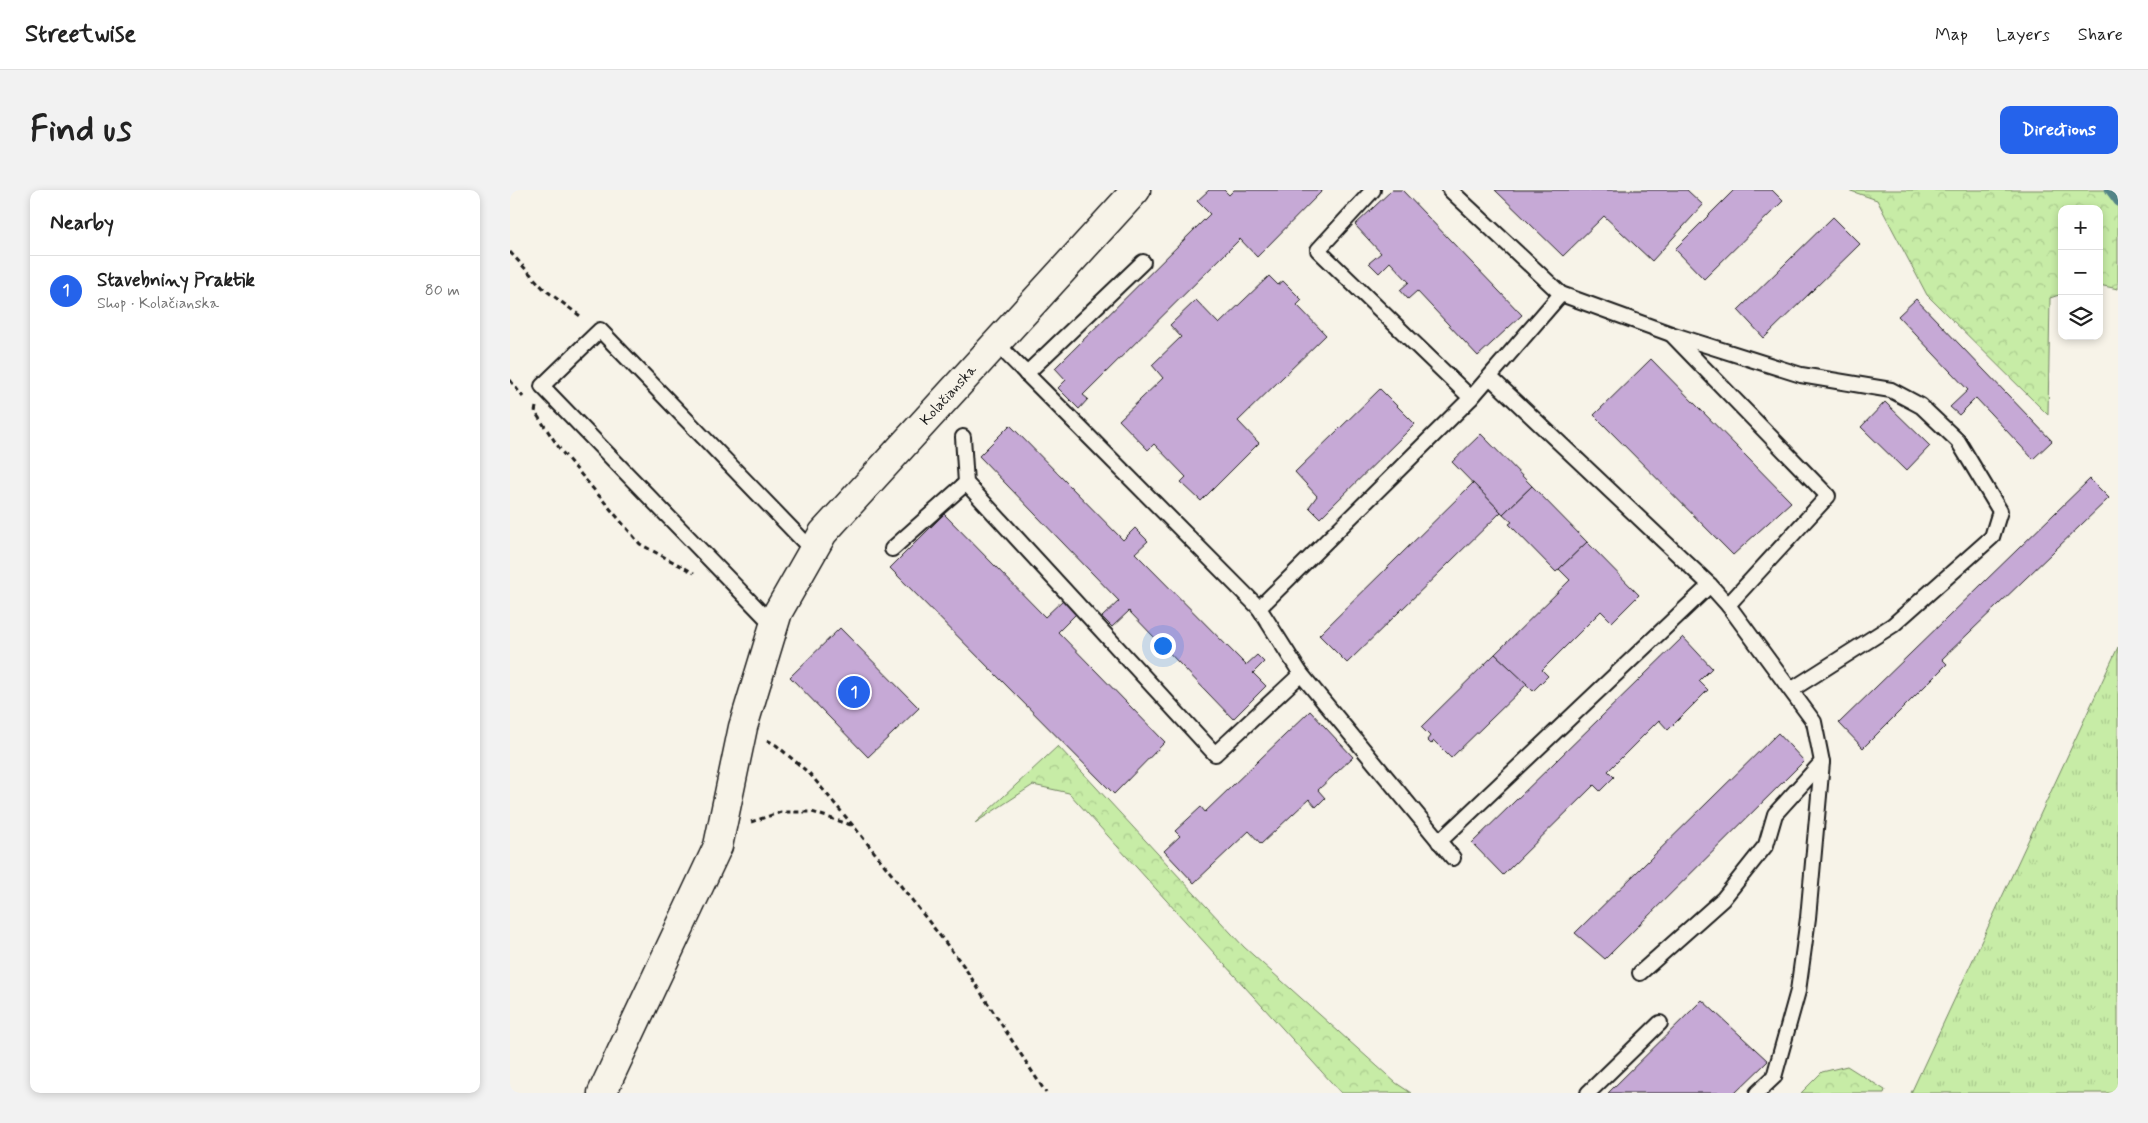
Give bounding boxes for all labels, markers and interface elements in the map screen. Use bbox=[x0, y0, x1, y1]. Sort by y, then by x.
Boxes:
text: Streetwise bbox=[25, 19, 136, 50]
text: Map bbox=[1935, 23, 1968, 47]
text: Layers bbox=[1996, 23, 2050, 47]
text: Share bbox=[2078, 23, 2123, 47]
button: Directions bbox=[2000, 106, 2118, 154]
text: Find us bbox=[30, 107, 132, 153]
map controls bbox=[2058, 205, 2103, 340]
button: + bbox=[2058, 205, 2103, 250]
text: Nearby bbox=[50, 209, 114, 237]
button: − bbox=[2058, 250, 2103, 295]
text: Stavebniny Praktik bbox=[97, 268, 255, 293]
text: 1 bbox=[62, 280, 70, 301]
text: 80 m bbox=[425, 280, 460, 301]
text: Shop · Kolačianska bbox=[97, 293, 219, 314]
button: layers bbox=[2058, 295, 2103, 340]
street label: Kolačianska bbox=[916, 360, 982, 430]
your location bbox=[1150, 633, 1176, 659]
pin: 1 bbox=[838, 673, 870, 711]

